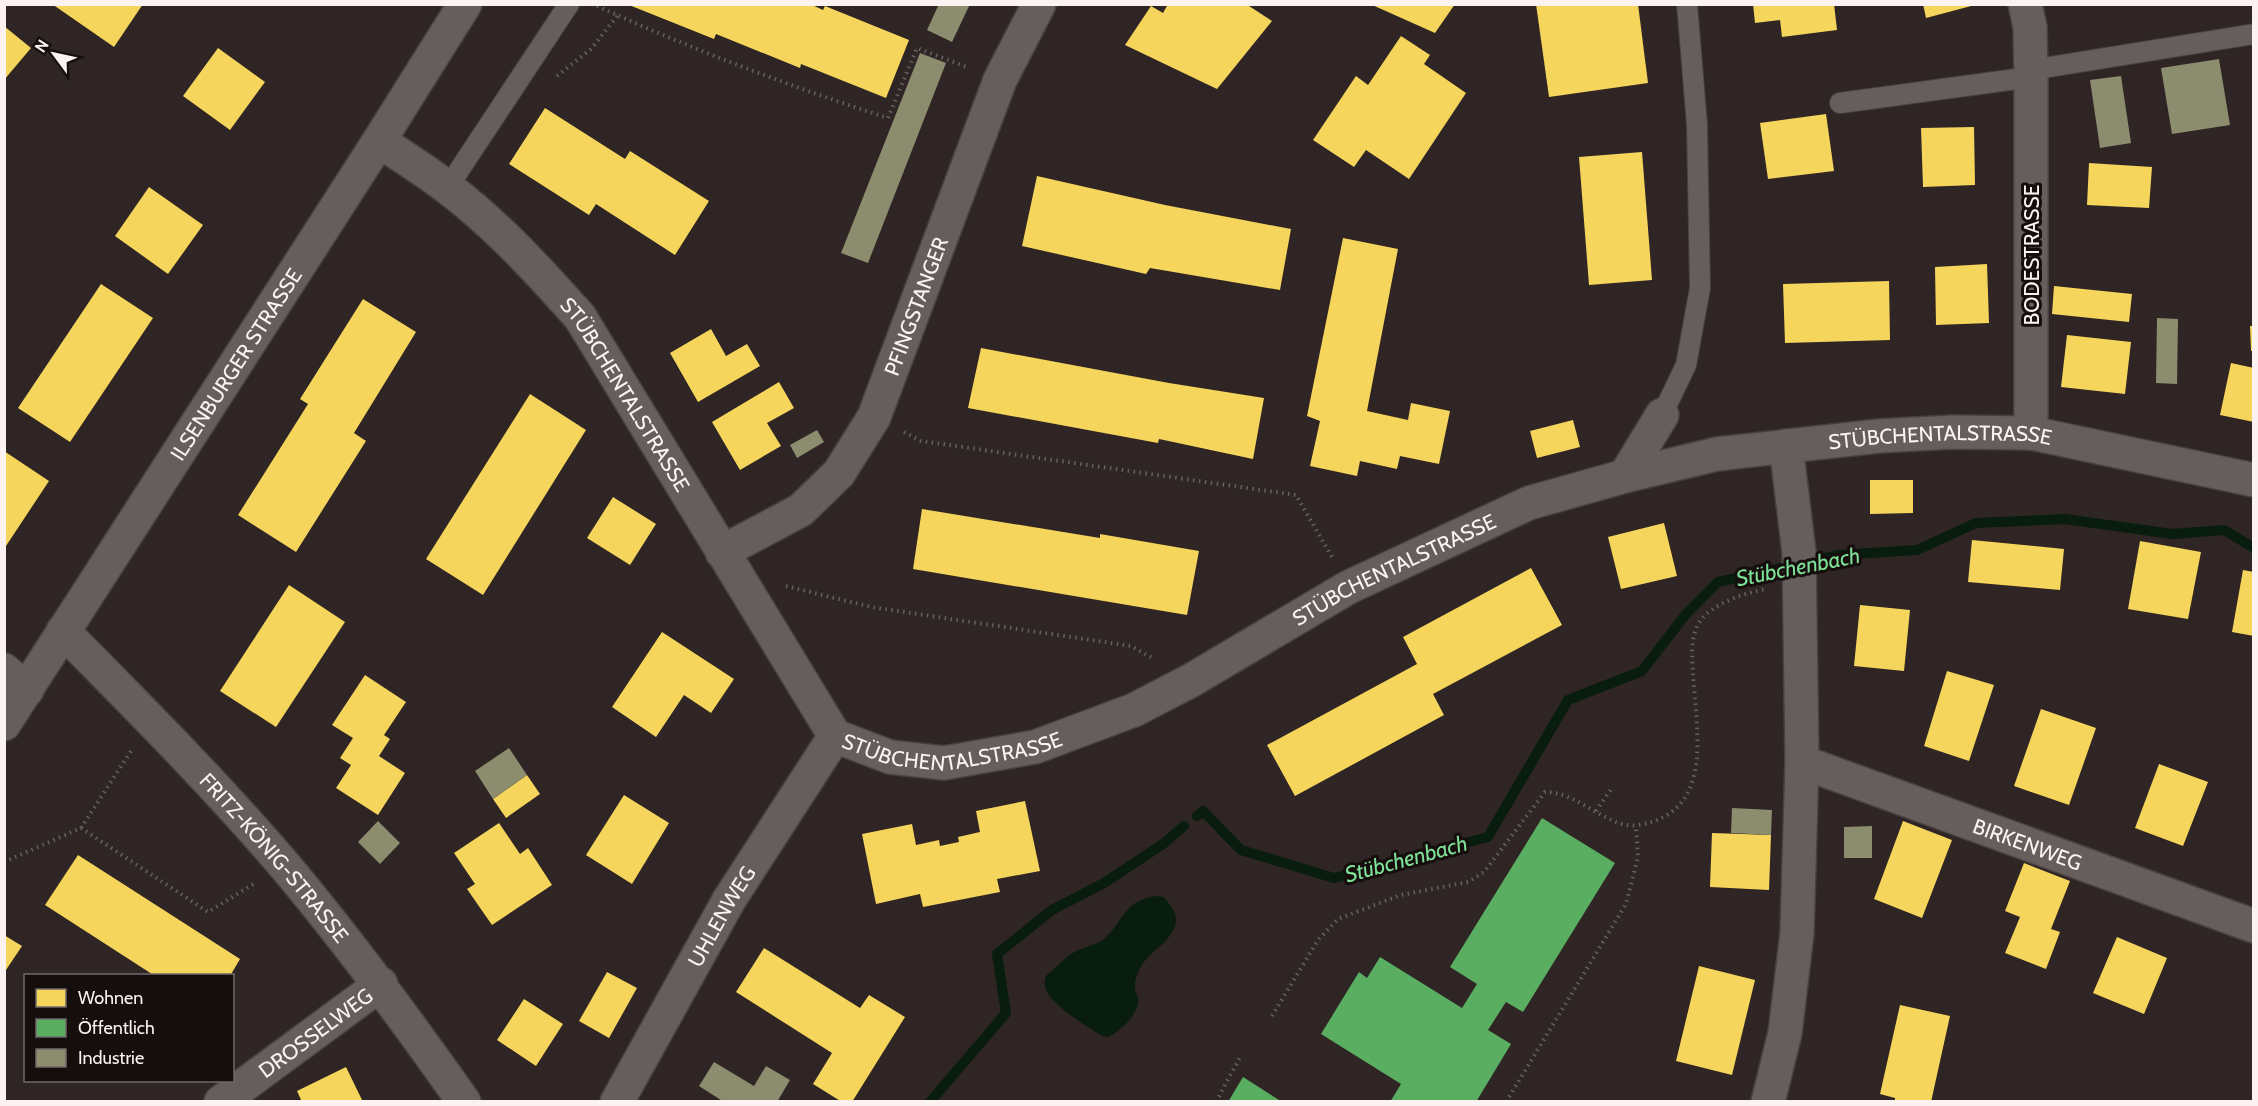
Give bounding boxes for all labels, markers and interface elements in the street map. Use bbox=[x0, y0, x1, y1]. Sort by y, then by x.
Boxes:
north arrow bbox=[24, 24, 84, 84]
text: N bbox=[31, 36, 53, 56]
street label: BODESTRASSE bbox=[2019, 185, 2044, 325]
street label: PFINGSTANGER bbox=[878, 233, 953, 379]
street label: ILSENBURGER STRASSE bbox=[165, 263, 306, 465]
street label: STÜBCHENTALSTRASSE bbox=[556, 292, 696, 496]
street label: STÜBCHENTALSTRASSE bbox=[1827, 419, 2054, 454]
street label: STÜBCHENTALSTRASSE bbox=[1288, 508, 1499, 630]
water label: Stübchenbach bbox=[1734, 542, 1862, 592]
street label: STÜBCHENTALSTRASSE bbox=[841, 721, 1065, 747]
text: STÜBCHENTALSTRASSE bbox=[839, 726, 1065, 776]
street label: FRITZ-KÖNIG-STRASSE bbox=[195, 767, 354, 947]
street label: BIRKENWEG bbox=[1970, 813, 2086, 875]
water label: Stübchenbach bbox=[1342, 830, 1470, 888]
street label: UHLENWEG bbox=[682, 861, 760, 971]
legend bbox=[24, 974, 234, 1082]
street label: DROSSELWEG bbox=[253, 982, 377, 1083]
text: Wohnen bbox=[78, 987, 143, 1009]
text: Öffentlich bbox=[78, 1017, 155, 1039]
text: Industrie bbox=[78, 1047, 144, 1069]

